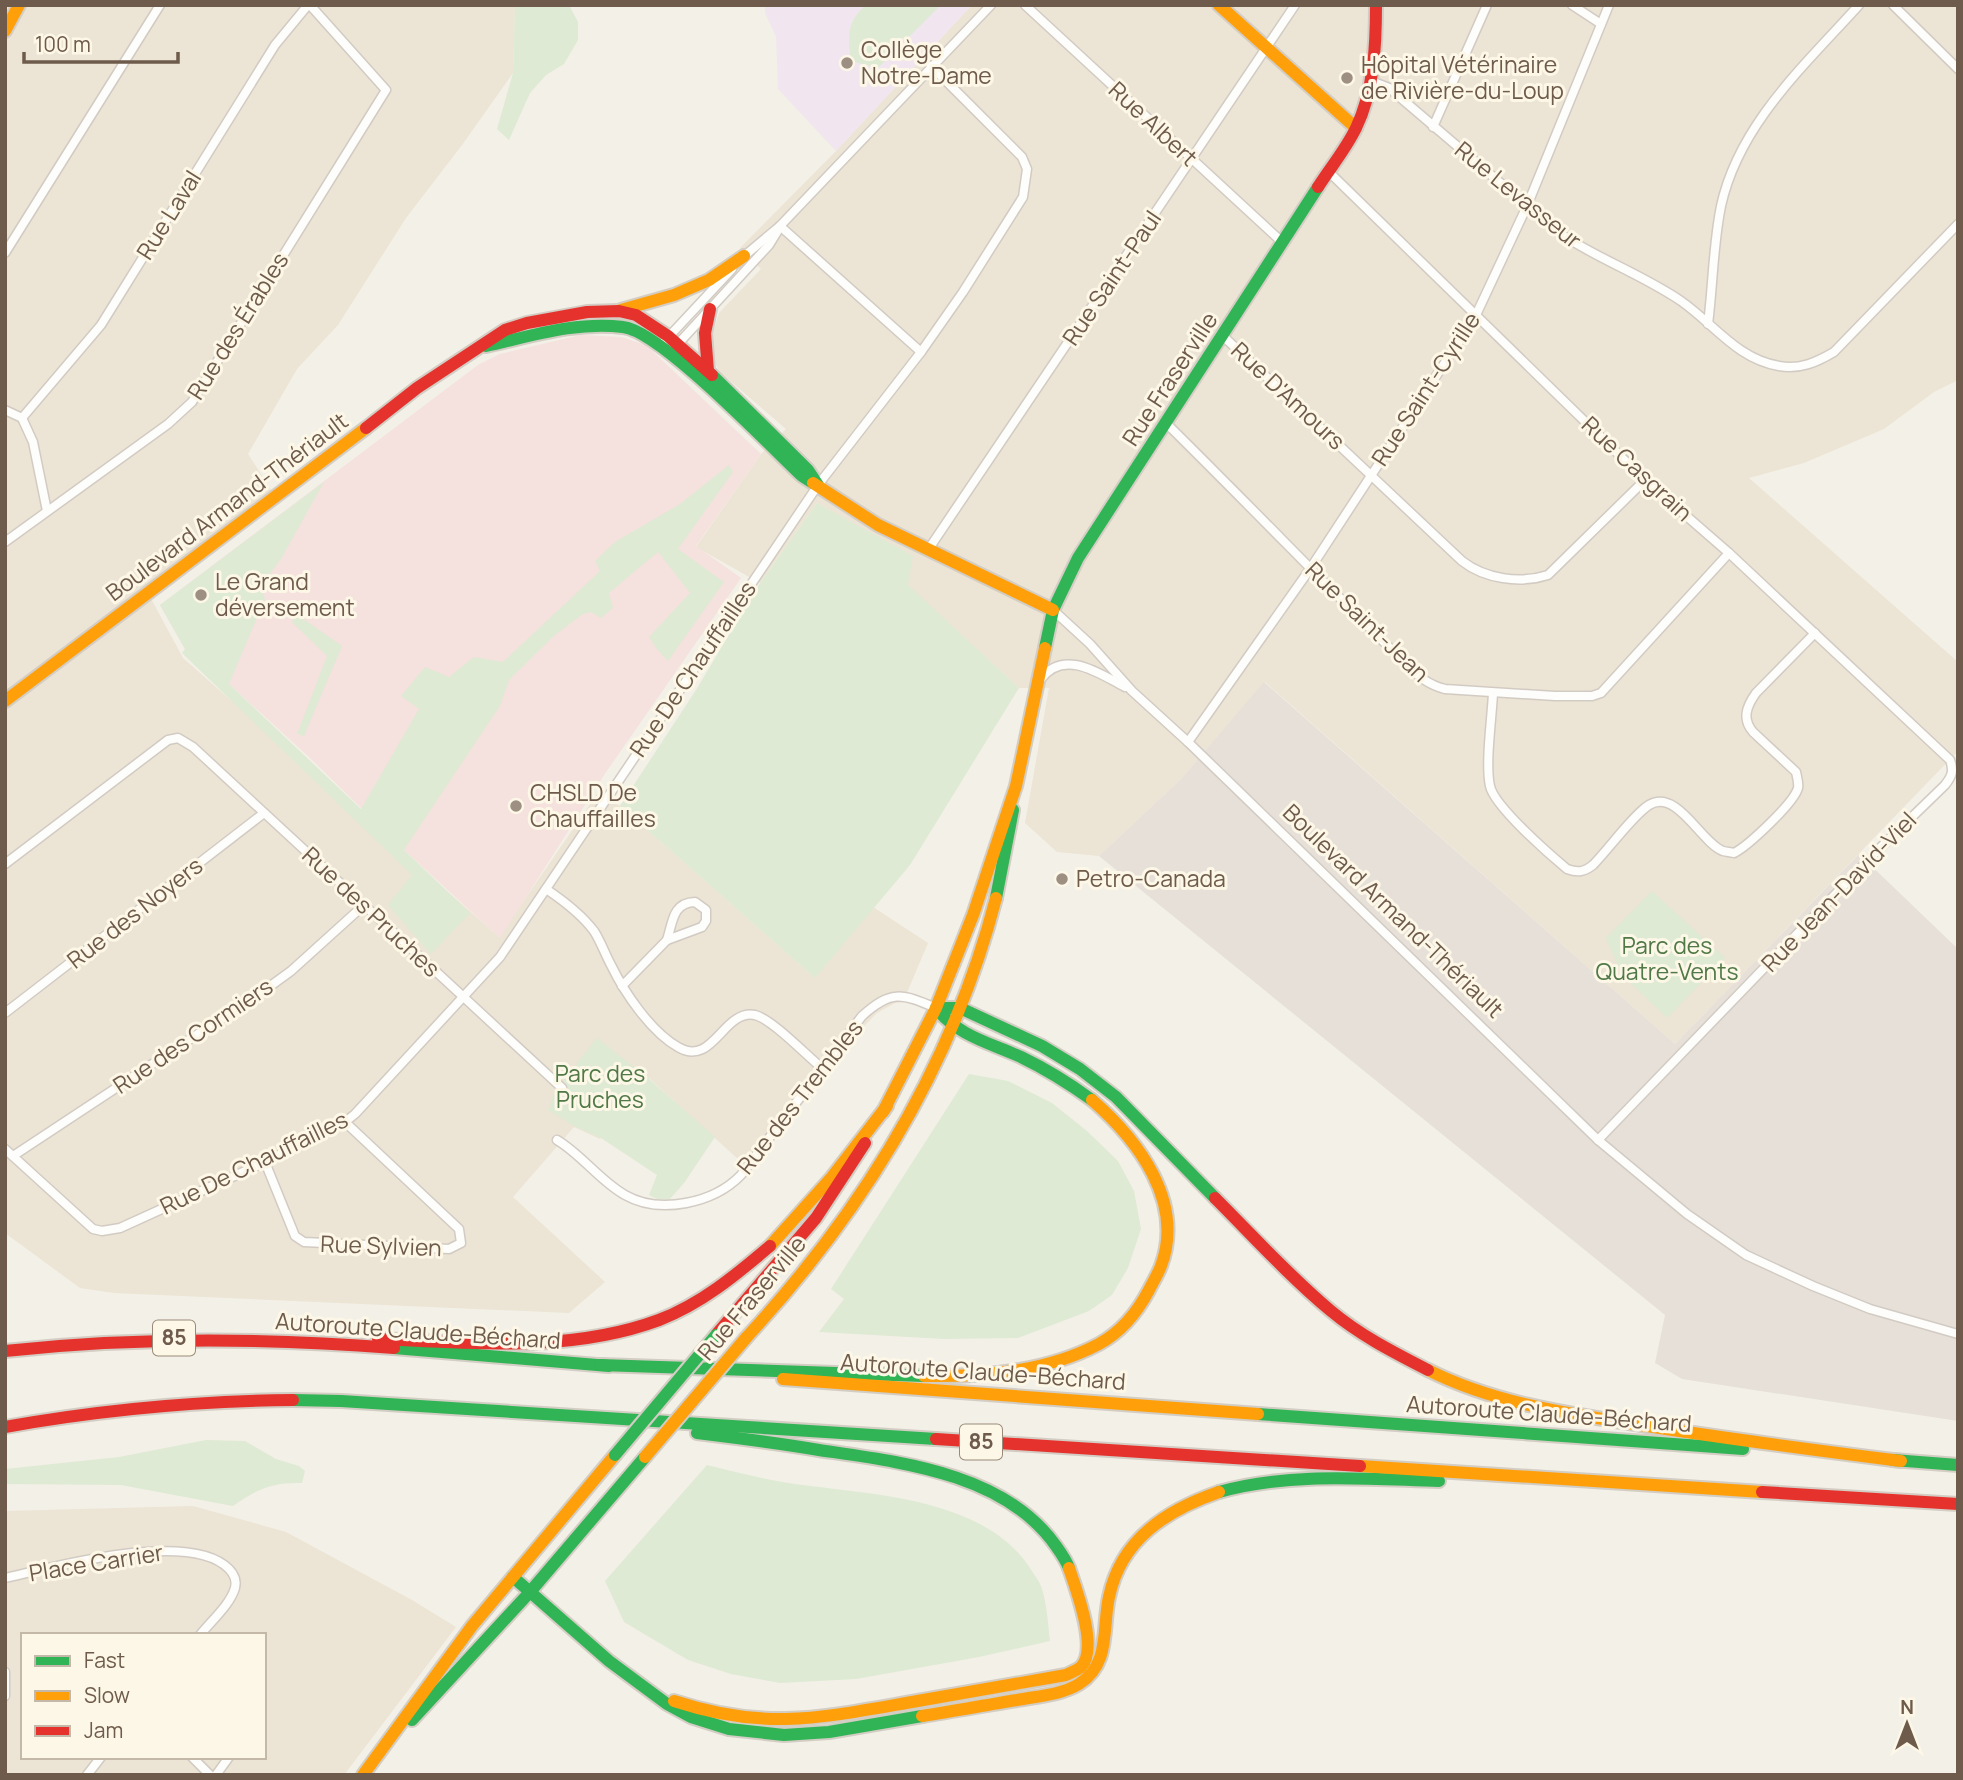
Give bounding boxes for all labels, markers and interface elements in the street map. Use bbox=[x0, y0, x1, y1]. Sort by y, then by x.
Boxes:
scale bar bbox=[24, 21, 178, 65]
text: 100 m bbox=[35, 30, 91, 58]
place label: Collège Notre-Dame bbox=[861, 33, 992, 91]
place label: Hôpital Vétérinaire de Rivière-du-Loup bbox=[1361, 48, 1564, 106]
marker: Collège Notre-Dame bbox=[839, 55, 855, 71]
marker: Hôpital Vétérinaire de Rivière-du-Loup bbox=[1339, 70, 1355, 86]
street label: Rue Albert bbox=[1102, 74, 1205, 173]
street label: Rue Levasseur bbox=[1449, 133, 1589, 255]
street label: Rue Laval bbox=[128, 164, 208, 265]
street label: Rue Saint-Paul bbox=[1054, 204, 1168, 351]
street label: Rue des Érables bbox=[179, 246, 295, 405]
street label: Rue Fraserville bbox=[1114, 305, 1224, 452]
street label: Rue Saint-Cyrille bbox=[1363, 305, 1487, 472]
street label: Rue D'Amours bbox=[1225, 334, 1353, 456]
street label: Boulevard Armand-Thériault bbox=[99, 405, 354, 608]
street label: Rue Casgrain bbox=[1575, 409, 1700, 528]
street label: Rue Saint-Jean bbox=[1299, 554, 1437, 689]
place label: Le Grand déversement bbox=[215, 565, 355, 623]
street label: Rue De Chauffailles bbox=[621, 574, 763, 763]
marker: Le Grand déversement bbox=[193, 587, 209, 603]
place label: CHSLD De Chauffailles bbox=[530, 776, 656, 834]
street label: Boulevard Armand-Thériault bbox=[1276, 796, 1511, 1024]
marker: CHSLD De Chauffailles bbox=[508, 798, 524, 814]
street label: Rue Jean-David-Viel bbox=[1754, 804, 1923, 978]
street label: Rue des Pruches bbox=[296, 839, 448, 984]
street label: Rue des Noyers bbox=[60, 849, 209, 975]
place label: Petro-Canada bbox=[1076, 862, 1226, 894]
marker: Petro-Canada bbox=[1054, 871, 1070, 887]
park label: Parc des Quatre-Vents bbox=[1596, 929, 1738, 987]
street label: Rue des Cormiers bbox=[106, 970, 279, 1101]
street label: Rue des Trembles bbox=[729, 1013, 870, 1180]
park label: Parc des Pruches bbox=[555, 1057, 645, 1115]
street label: Rue De Chauffailles bbox=[154, 1103, 353, 1222]
street label: Rue Sylvien bbox=[320, 1227, 442, 1263]
street label: Rue Fraserville bbox=[690, 1228, 813, 1366]
street label: Autoroute Claude-Béchard bbox=[274, 1304, 562, 1356]
road number: 85 bbox=[153, 1320, 195, 1356]
street label: Autoroute Claude-Béchard bbox=[839, 1345, 1127, 1397]
street label: Autoroute Claude-Béchard bbox=[1405, 1387, 1693, 1439]
road number: 85 bbox=[960, 1424, 1002, 1460]
street label: Place Carrier bbox=[26, 1536, 165, 1588]
legend bbox=[21, 1633, 266, 1759]
text: Fast bbox=[84, 1646, 125, 1674]
text: Slow bbox=[84, 1681, 130, 1709]
north arrow bbox=[1872, 1689, 1942, 1759]
text: N bbox=[1900, 1694, 1914, 1720]
text: Jam bbox=[84, 1716, 123, 1744]

